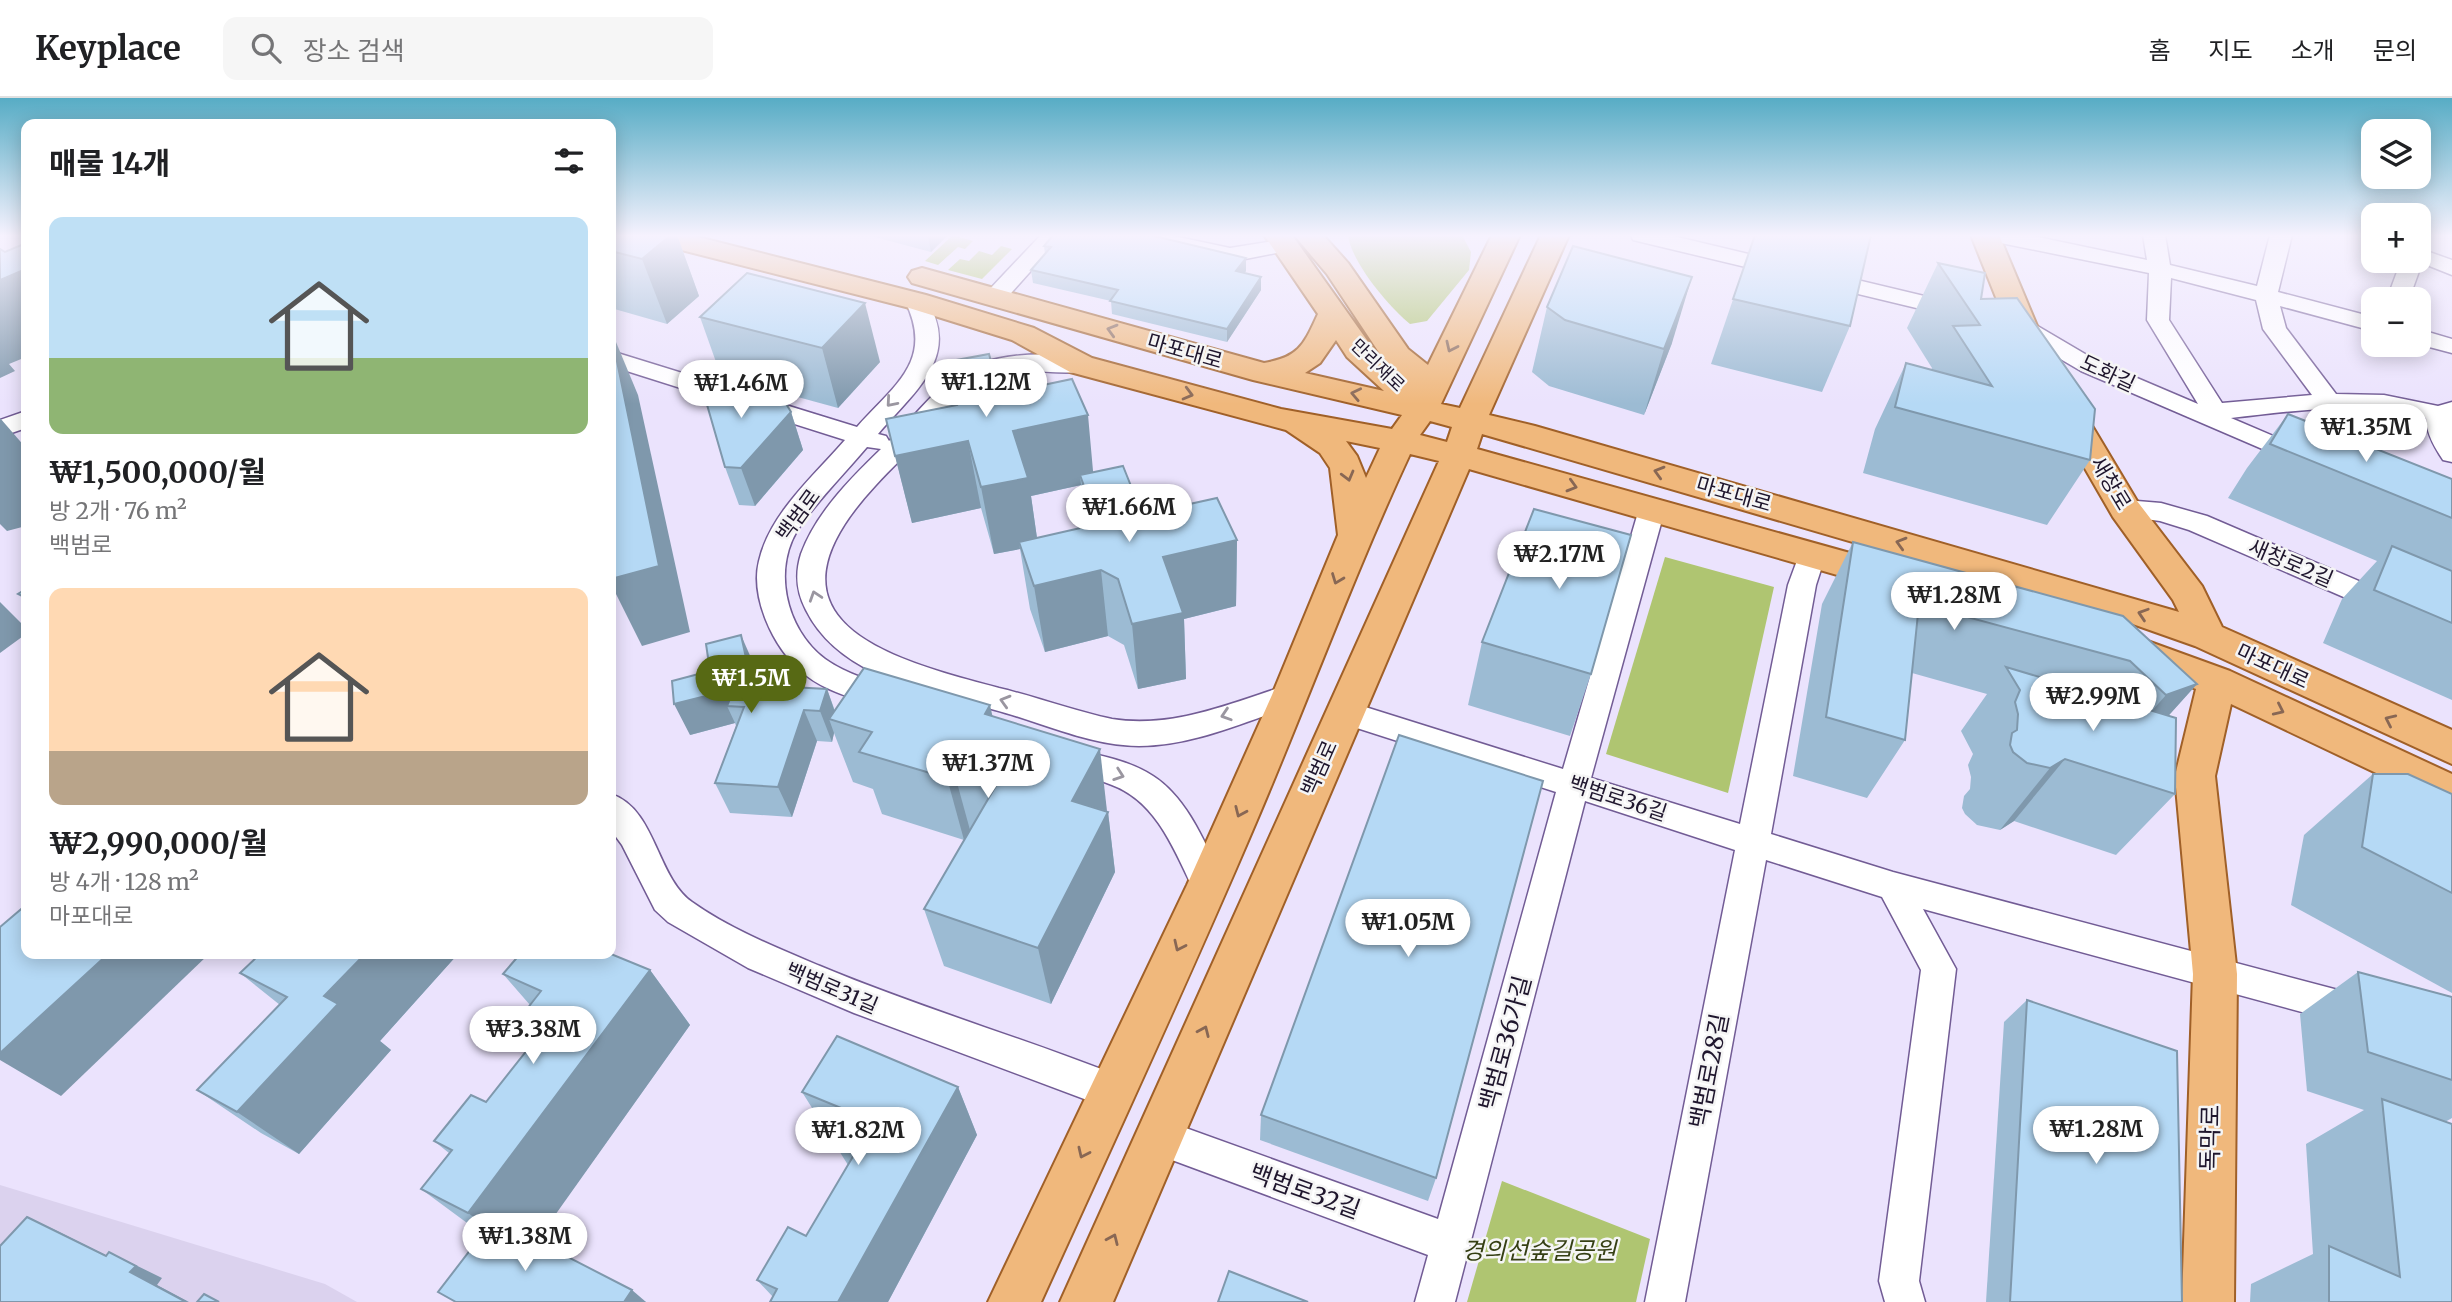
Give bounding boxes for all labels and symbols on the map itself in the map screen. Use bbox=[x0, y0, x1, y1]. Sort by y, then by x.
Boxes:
one-way arrow bbox=[1106, 323, 1118, 338]
street label: 마포대로 bbox=[1144, 327, 1226, 375]
street label: 만리재로 bbox=[1346, 334, 1410, 396]
one-way arrow bbox=[1446, 340, 1460, 352]
street label: 도화길 bbox=[2076, 349, 2140, 397]
pin: ₩1.46M bbox=[684, 360, 798, 420]
pin: ₩1.12M bbox=[929, 360, 1043, 419]
one-way arrow bbox=[1182, 386, 1194, 400]
one-way arrow bbox=[1350, 388, 1362, 403]
one-way arrow bbox=[887, 394, 900, 407]
pin: ₩1.35M bbox=[2309, 404, 2423, 464]
street label: 새창로 bbox=[2085, 451, 2137, 515]
one-way arrow bbox=[1653, 466, 1665, 481]
one-way arrow bbox=[1340, 470, 1354, 482]
street label: 마포대로 bbox=[1693, 470, 1775, 518]
one-way arrow bbox=[1566, 478, 1578, 493]
street label: 백범로 bbox=[770, 484, 826, 546]
pin: ₩1.66M bbox=[1072, 484, 1186, 544]
pin: ₩2.17M bbox=[1502, 532, 1616, 591]
street label: 새창로2길 bbox=[2244, 533, 2338, 593]
one-way arrow bbox=[1895, 536, 1907, 551]
one-way arrow bbox=[1332, 573, 1346, 585]
pin: ₩1.28M bbox=[1897, 573, 2011, 632]
one-way arrow bbox=[809, 591, 823, 603]
one-way arrow bbox=[2137, 607, 2149, 622]
street label: 마포대로 bbox=[2232, 637, 2314, 695]
pin: ₩1.5M bbox=[702, 656, 800, 715]
pin: ₩2.99M bbox=[2036, 674, 2150, 733]
one-way arrow bbox=[1000, 694, 1012, 709]
one-way arrow bbox=[2272, 701, 2284, 715]
one-way arrow bbox=[1220, 707, 1233, 721]
one-way arrow bbox=[2385, 714, 2397, 728]
street label: 백범로 bbox=[1295, 736, 1343, 800]
pin: ₩1.37M bbox=[931, 740, 1045, 800]
one-way arrow bbox=[1113, 767, 1125, 781]
street label: 백범로36길 bbox=[1565, 769, 1671, 827]
one-way arrow bbox=[1234, 804, 1248, 817]
pin: ₩1.05M bbox=[1351, 900, 1465, 959]
one-way arrow bbox=[1173, 939, 1187, 951]
street label: 백범로31길 bbox=[782, 956, 882, 1020]
street label: 백범로36가길 bbox=[1472, 972, 1538, 1114]
pin: ₩3.38M bbox=[476, 1006, 590, 1066]
street label: 백범로28길 bbox=[1683, 1011, 1735, 1131]
one-way arrow bbox=[1196, 1026, 1210, 1038]
street label: 독막로 bbox=[2194, 1105, 2226, 1171]
pin: ₩1.28M bbox=[2039, 1107, 2153, 1166]
pin: ₩1.82M bbox=[801, 1108, 915, 1167]
one-way arrow bbox=[1077, 1146, 1091, 1158]
street label: 백범로32길 bbox=[1245, 1157, 1365, 1225]
pin: ₩1.38M bbox=[468, 1214, 582, 1273]
one-way arrow bbox=[1105, 1234, 1119, 1247]
park label: 경의선숲길공원 bbox=[1462, 1235, 1618, 1266]

